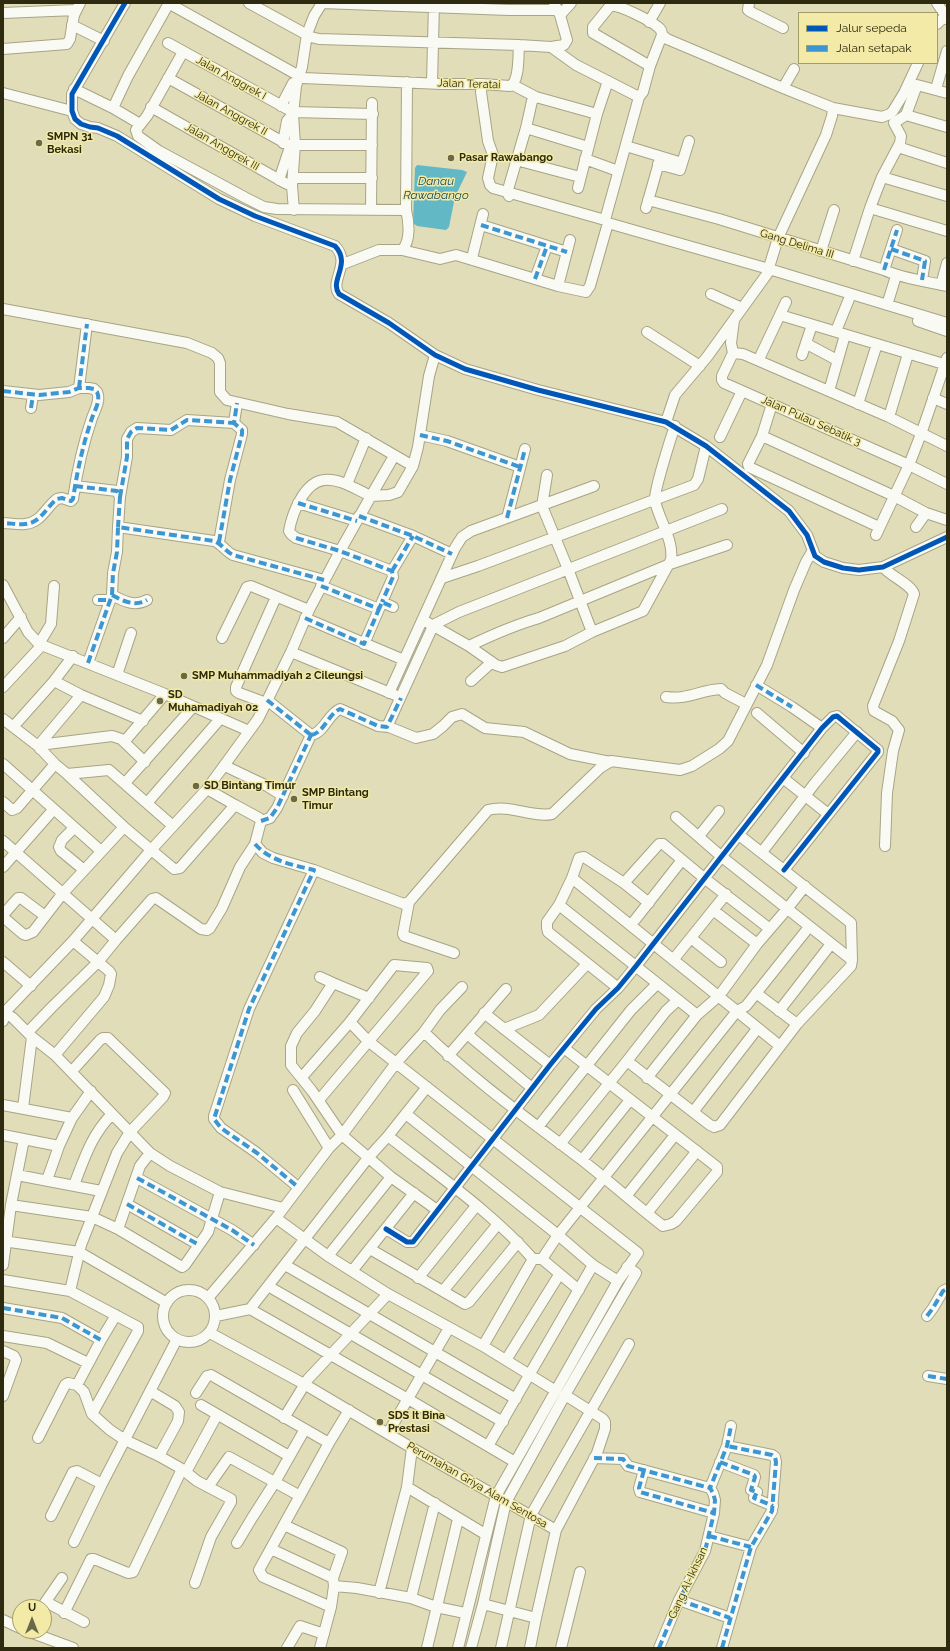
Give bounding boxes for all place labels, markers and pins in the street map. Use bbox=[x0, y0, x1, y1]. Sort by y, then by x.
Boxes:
place label: SMPN 31 Bekasi bbox=[47, 130, 93, 156]
marker: SMPN 31 Bekasi bbox=[34, 138, 44, 148]
place label: Pasar Rawabango bbox=[459, 151, 553, 165]
marker: Pasar Rawabango bbox=[446, 153, 456, 163]
place label: SMP Muhammadiyah 2 Cileungsi bbox=[192, 669, 363, 683]
marker: SMP Muhammadiyah 2 Cileungsi bbox=[179, 671, 189, 681]
place label: SD Muhamadiyah 02 bbox=[168, 688, 258, 714]
marker: SD Muhamadiyah 02 bbox=[155, 696, 165, 706]
place label: SD Bintang Timur bbox=[204, 779, 296, 793]
marker: SD Bintang Timur bbox=[191, 781, 201, 791]
place label: SMP Bintang Timur bbox=[302, 786, 369, 812]
marker: SMP Bintang Timur bbox=[289, 794, 299, 804]
place label: SDS It Bina Prestasi bbox=[388, 1409, 445, 1435]
marker: SDS It Bina Prestasi bbox=[375, 1417, 385, 1427]

